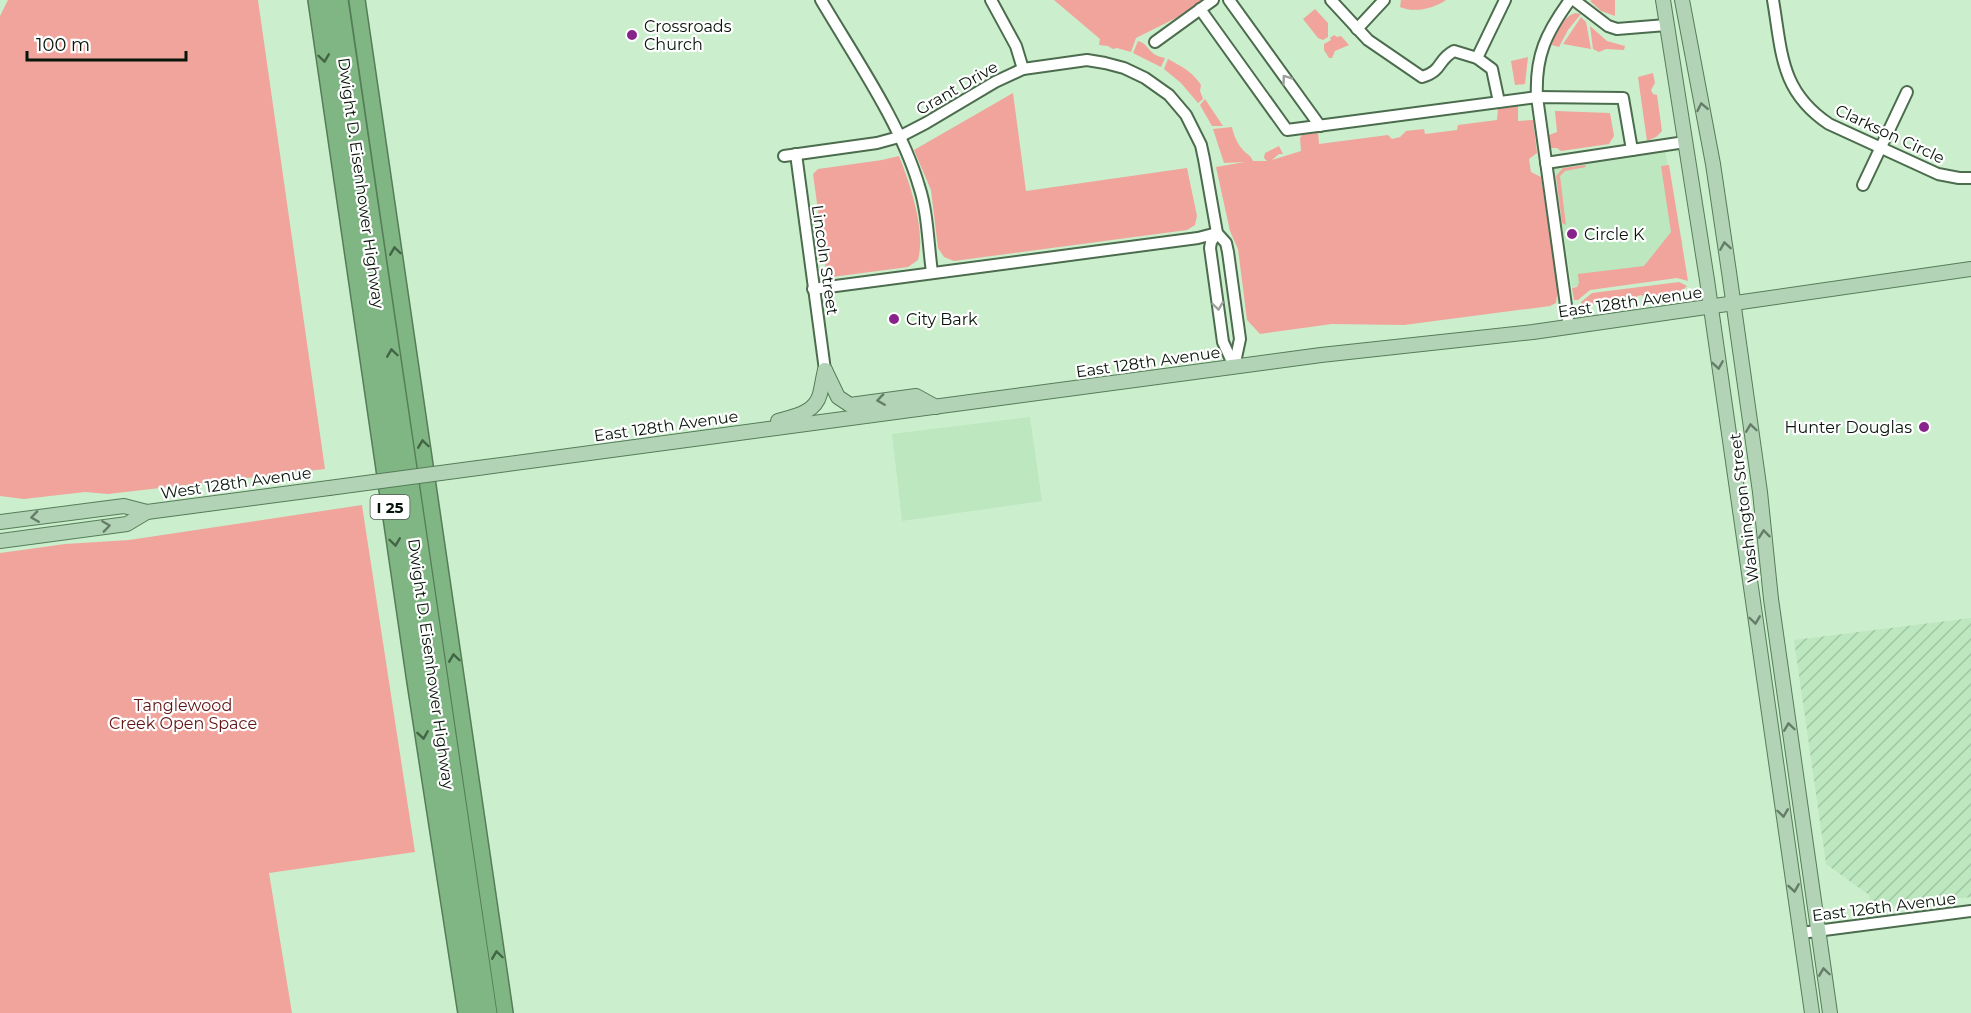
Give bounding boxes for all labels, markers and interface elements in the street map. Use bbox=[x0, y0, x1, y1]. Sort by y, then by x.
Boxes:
place label: Crossroads Church bbox=[644, 17, 732, 54]
scale bar bbox=[27, 24, 186, 62]
marker: Crossroads Church bbox=[625, 28, 639, 42]
text: 100 m bbox=[36, 34, 90, 56]
one-way arrow bbox=[318, 53, 330, 62]
street label: Dwight D. Eisenhower Highway bbox=[334, 56, 388, 310]
street label: Grant Drive bbox=[913, 57, 1001, 119]
one-way arrow bbox=[1282, 74, 1293, 85]
street label: Clarkson Circle bbox=[1832, 100, 1948, 168]
one-way arrow bbox=[1696, 102, 1709, 112]
street label: Lincoln Street bbox=[808, 204, 842, 317]
place label: Circle K bbox=[1584, 225, 1645, 244]
marker: Circle K bbox=[1565, 227, 1579, 241]
one-way arrow bbox=[1720, 241, 1732, 250]
one-way arrow bbox=[389, 247, 401, 256]
street label: East 128th Avenue bbox=[1557, 282, 1703, 322]
one-way arrow bbox=[1211, 302, 1224, 311]
place label: City Bark bbox=[906, 310, 978, 329]
marker: City Bark bbox=[887, 312, 901, 326]
street label: East 128th Avenue bbox=[1075, 342, 1221, 382]
one-way arrow bbox=[386, 348, 398, 357]
one-way arrow bbox=[1711, 360, 1724, 370]
one-way arrow bbox=[876, 394, 885, 406]
street label: East 128th Avenue bbox=[593, 406, 739, 446]
place label: Hunter Douglas bbox=[1784, 418, 1912, 437]
marker: Hunter Douglas bbox=[1917, 420, 1931, 434]
one-way arrow bbox=[1745, 423, 1757, 432]
street label: Washington Street bbox=[1725, 432, 1763, 584]
one-way arrow bbox=[418, 440, 430, 449]
street label: West 128th Avenue bbox=[159, 463, 313, 503]
road number: I 25 bbox=[370, 495, 410, 519]
one-way arrow bbox=[30, 511, 40, 523]
one-way arrow bbox=[102, 521, 111, 533]
one-way arrow bbox=[1758, 529, 1771, 538]
one-way arrow bbox=[388, 537, 400, 546]
street label: Dwight D. Eisenhower Highway bbox=[404, 537, 458, 791]
one-way arrow bbox=[1749, 616, 1761, 625]
one-way arrow bbox=[449, 654, 461, 663]
park label: Tanglewood Creek Open Space bbox=[109, 696, 257, 733]
one-way arrow bbox=[1783, 723, 1795, 732]
one-way arrow bbox=[416, 730, 428, 739]
one-way arrow bbox=[1776, 808, 1789, 818]
one-way arrow bbox=[1788, 883, 1800, 892]
street label: East 126th Avenue bbox=[1811, 889, 1957, 925]
one-way arrow bbox=[492, 950, 504, 960]
one-way arrow bbox=[1819, 967, 1831, 976]

